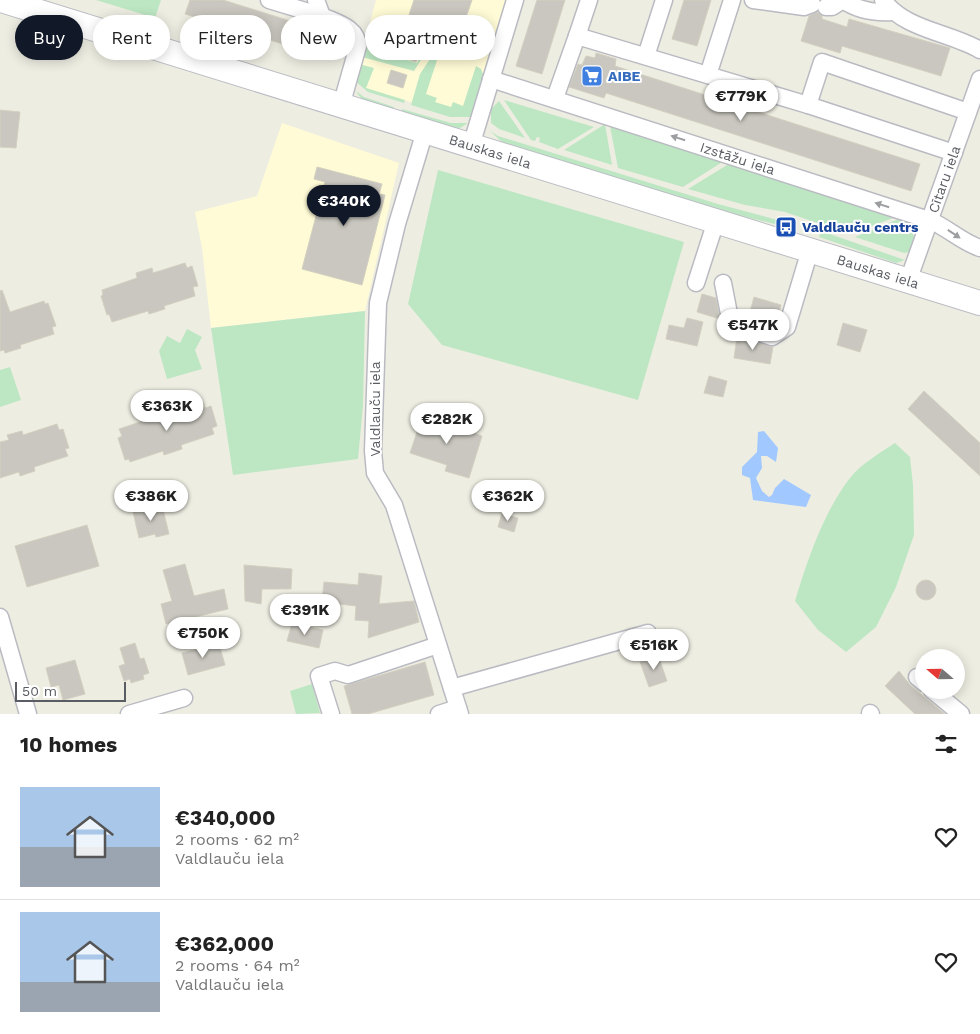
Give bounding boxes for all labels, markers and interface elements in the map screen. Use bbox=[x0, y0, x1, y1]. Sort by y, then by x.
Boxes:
chip: Buy bbox=[15, 15, 83, 60]
chip: Rent bbox=[93, 15, 170, 60]
chip: Filters bbox=[180, 15, 271, 60]
chip: New bbox=[281, 15, 355, 60]
chip: Apartment bbox=[365, 15, 495, 60]
supermarket icon: AIBE bbox=[580, 64, 604, 88]
place label: AIBE bbox=[608, 68, 641, 84]
pin: €779K bbox=[706, 80, 776, 122]
text: €779K bbox=[715, 86, 767, 105]
street label: Bauskas iela bbox=[447, 131, 533, 172]
one-way arrow bbox=[670, 134, 685, 142]
street label: Izstāžu iela bbox=[698, 139, 777, 178]
street label: Cītaru iela bbox=[925, 143, 964, 215]
pin: €340K bbox=[309, 184, 379, 227]
text: €340K bbox=[318, 191, 370, 210]
one-way arrow bbox=[875, 200, 890, 208]
bus stop icon: Valdlauču centrs bbox=[774, 215, 798, 239]
place label: Valdlauču centrs bbox=[802, 219, 919, 235]
one-way arrow bbox=[947, 229, 961, 239]
street label: Bauskas iela bbox=[835, 251, 921, 292]
pin: €547K bbox=[718, 308, 788, 351]
text: €547K bbox=[728, 315, 778, 334]
street label: Valdlauču iela bbox=[367, 361, 383, 457]
pin: €363K bbox=[132, 390, 202, 432]
text: €363K bbox=[141, 396, 193, 415]
pin: €282K bbox=[412, 402, 482, 445]
text: €282K bbox=[421, 409, 473, 428]
pin: €386K bbox=[116, 480, 186, 522]
pin: €362K bbox=[473, 480, 543, 522]
text: €386K bbox=[125, 486, 177, 505]
text: €362K bbox=[482, 486, 534, 505]
pin: €391K bbox=[270, 594, 340, 636]
text: €391K bbox=[281, 600, 329, 619]
pin: €750K bbox=[168, 616, 238, 659]
text: €750K bbox=[177, 623, 229, 642]
pin: €516K bbox=[619, 628, 689, 671]
text: €516K bbox=[630, 635, 678, 654]
north arrow bbox=[915, 649, 965, 699]
map controls bbox=[915, 649, 965, 699]
scale bar bbox=[15, 679, 126, 702]
text: 50 m bbox=[22, 683, 57, 699]
icon: filters bbox=[932, 730, 960, 758]
text: 10 homes bbox=[20, 732, 117, 757]
text: €340,000 bbox=[175, 805, 276, 830]
icon: home bbox=[60, 807, 120, 867]
icon: heart bbox=[932, 823, 960, 851]
text: 2 rooms · 62 m² bbox=[175, 830, 299, 849]
text: Valdlauču iela bbox=[175, 849, 284, 868]
text: €362,000 bbox=[175, 931, 274, 956]
icon: home bbox=[60, 932, 120, 992]
icon: heart bbox=[932, 948, 960, 976]
text: 2 rooms · 64 m² bbox=[175, 956, 300, 975]
text: Valdlauču iela bbox=[175, 975, 284, 994]

